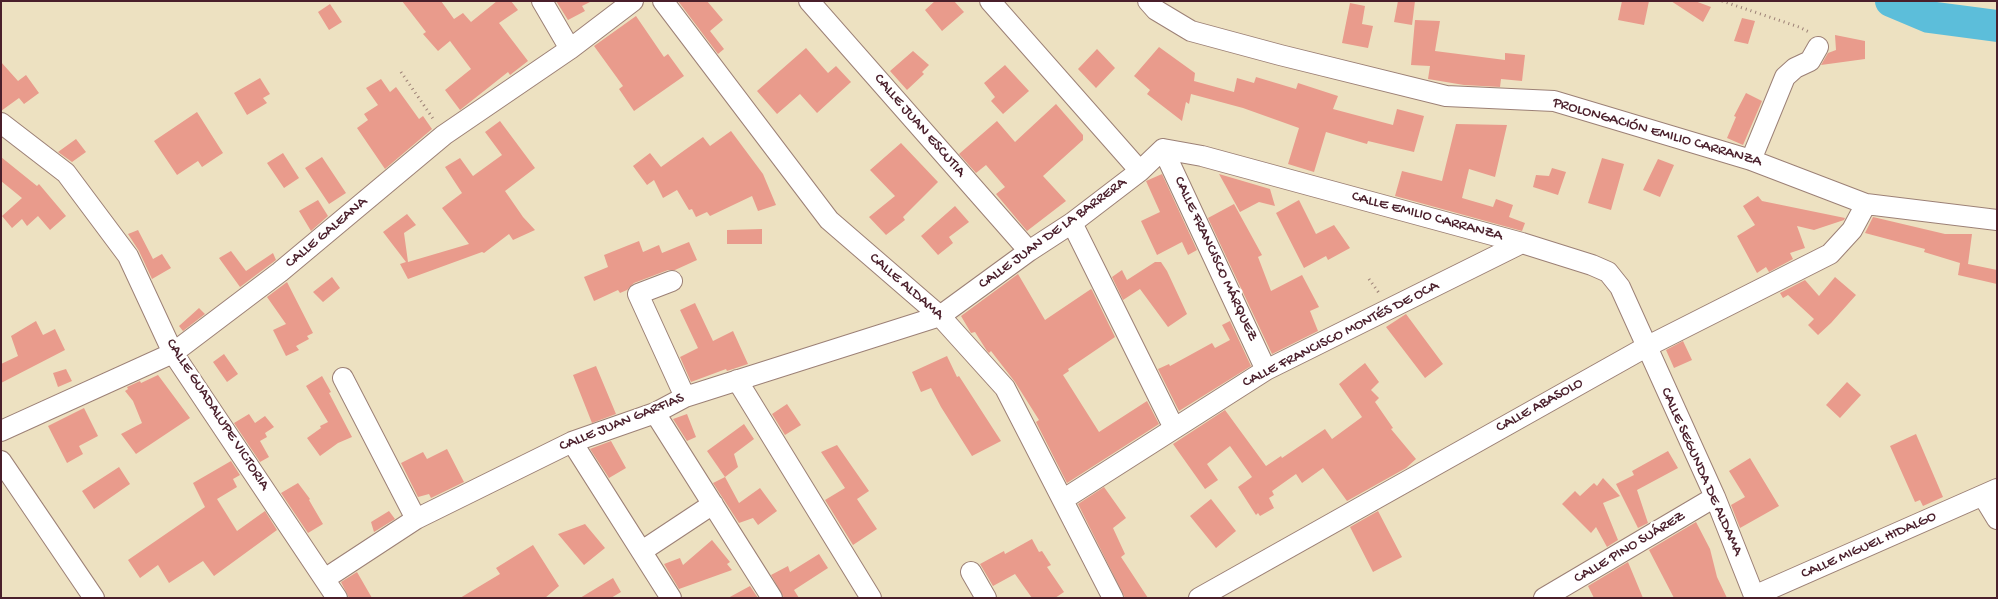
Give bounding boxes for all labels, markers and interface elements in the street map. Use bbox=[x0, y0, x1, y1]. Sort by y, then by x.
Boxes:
street label: CALLE JUAN ESCUTIA bbox=[869, 71, 969, 181]
street label: PROLONGACIÓN EMILIO CARRANZA bbox=[1550, 94, 1764, 172]
street label: CALLE JUAN DE LA BARRERA bbox=[975, 174, 1131, 294]
street label: CALLE FRANCISCO MÁRQUEZ bbox=[1169, 174, 1261, 344]
street label: CALLE EMILIO CARRANZA bbox=[1349, 188, 1505, 246]
street label: CALLE GALEANA bbox=[282, 193, 372, 273]
street label: CALLE ALDAMA bbox=[865, 250, 947, 324]
street label: CALLE FRANCISCO MONTÉS DE OCA bbox=[1240, 277, 1442, 393]
street label: CALLE GUADALUPE VICTORIA bbox=[161, 336, 273, 494]
street label: CALLE ABASOLO bbox=[1493, 375, 1587, 437]
street label: CALLE SEGUNDA DE ALDAMA bbox=[1656, 385, 1746, 559]
street label: CALLE JUAN GARFIAS bbox=[557, 390, 687, 456]
street label: CALLE PINO SUÁREZ bbox=[1571, 508, 1689, 588]
street label: CALLE MIGUEL HIDALGO bbox=[1799, 508, 1939, 584]

